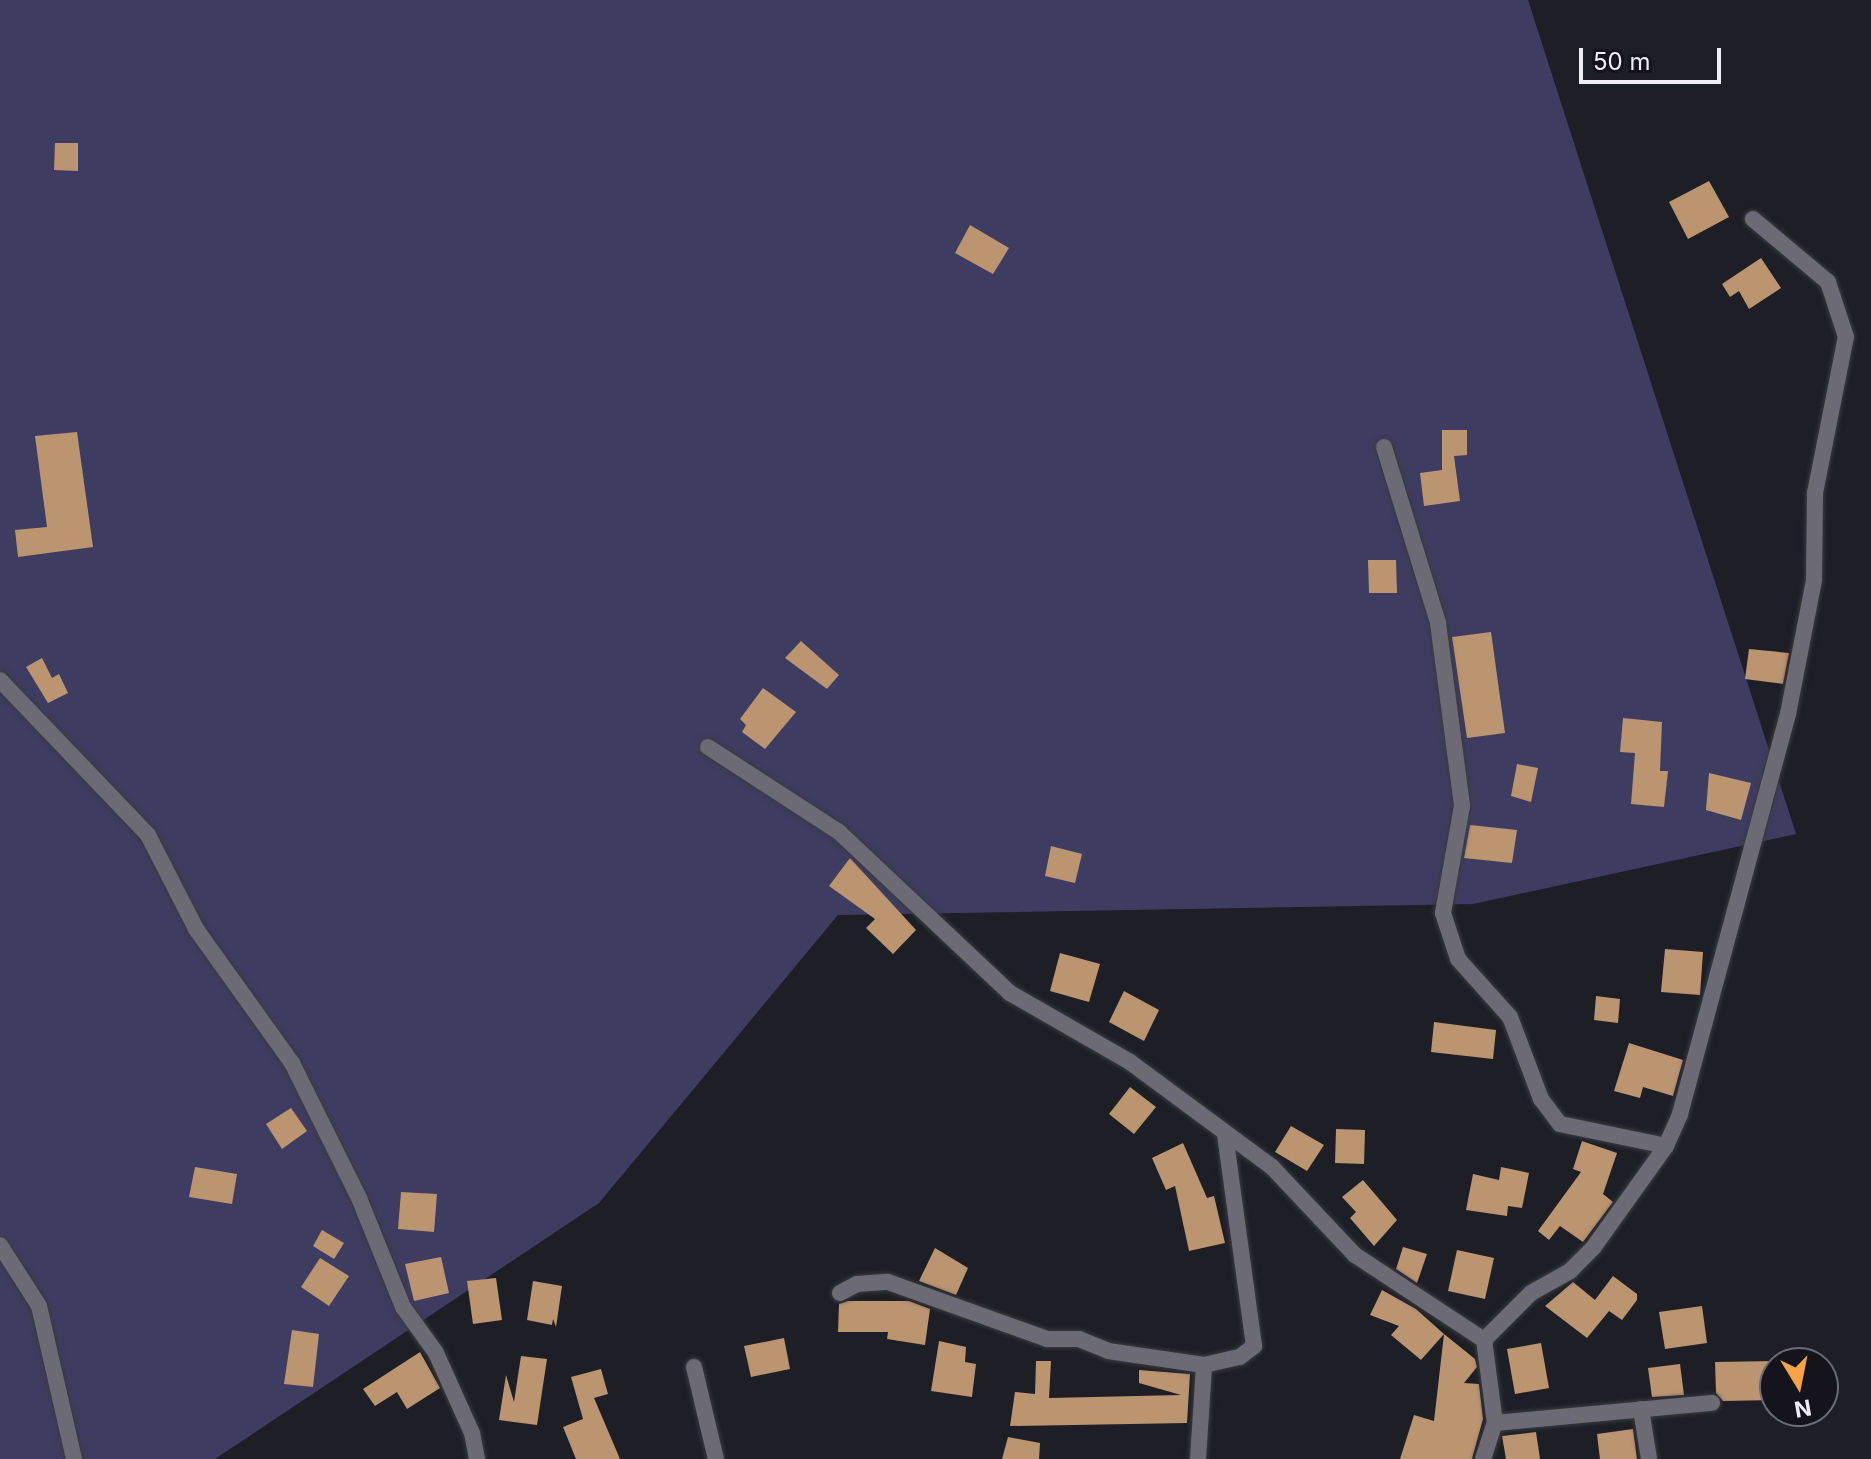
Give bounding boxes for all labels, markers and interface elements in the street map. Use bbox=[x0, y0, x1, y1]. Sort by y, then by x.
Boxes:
scale bar bbox=[1583, 32, 1725, 82]
text: 50 m bbox=[1593, 47, 1651, 76]
north arrow bbox=[1759, 1347, 1839, 1427]
text: N bbox=[1792, 1394, 1813, 1423]

